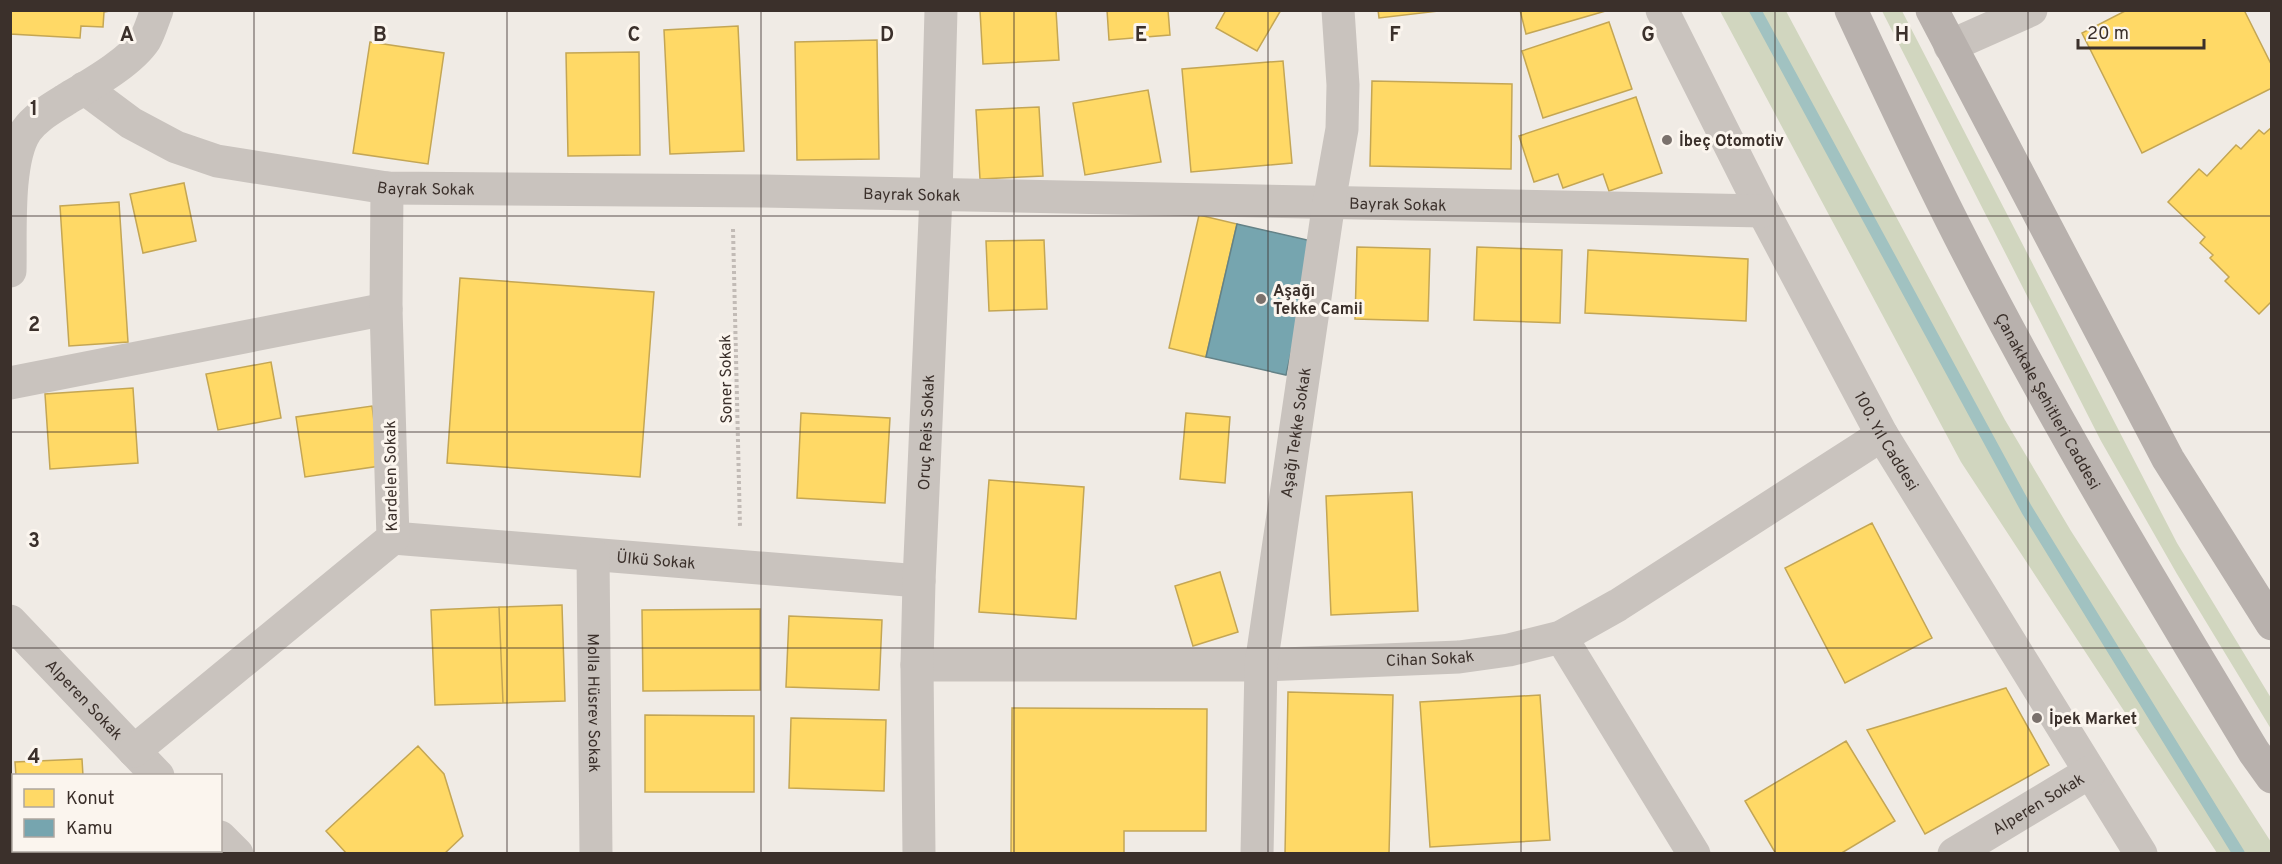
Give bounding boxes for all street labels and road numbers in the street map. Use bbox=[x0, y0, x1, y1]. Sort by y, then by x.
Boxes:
street label: Bayrak Sokak bbox=[375, 179, 475, 201]
street label: Bayrak Sokak bbox=[863, 185, 961, 207]
street label: Bayrak Sokak bbox=[1349, 195, 1447, 217]
street label: Çanakkale Şehitleri Caddesi bbox=[1990, 310, 2104, 494]
street label: Soner Sokak bbox=[716, 334, 738, 424]
street label: Aşağı Tekke Sokak bbox=[1278, 366, 1317, 499]
street label: Oruç Reis Sokak bbox=[915, 374, 940, 491]
street label: 100. Yıl Caddesi bbox=[1849, 388, 1922, 495]
street label: Kardelen Sokak bbox=[381, 420, 403, 532]
street label: Ülkü Sokak bbox=[616, 546, 696, 575]
street label: Molla Hüsrev Sokak bbox=[582, 633, 603, 773]
street label: Cihan Sokak bbox=[1385, 647, 1475, 672]
street label: Alperen Sokak bbox=[40, 656, 126, 745]
street label: Alperen Sokak bbox=[1989, 770, 2089, 840]

